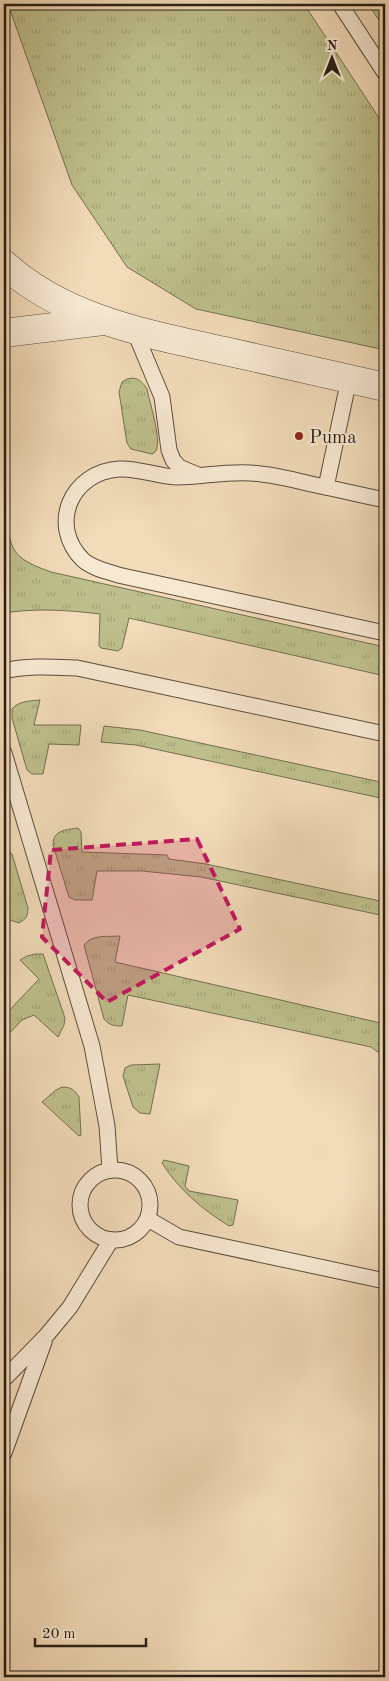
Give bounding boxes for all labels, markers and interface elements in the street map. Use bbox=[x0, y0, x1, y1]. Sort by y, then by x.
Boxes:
north arrow bbox=[306, 32, 356, 82]
text: N bbox=[327, 39, 338, 53]
place label: Puma bbox=[309, 429, 357, 448]
marker: Puma bbox=[293, 430, 305, 442]
scale bar bbox=[35, 1616, 146, 1648]
text: 20 m bbox=[42, 1627, 76, 1642]

